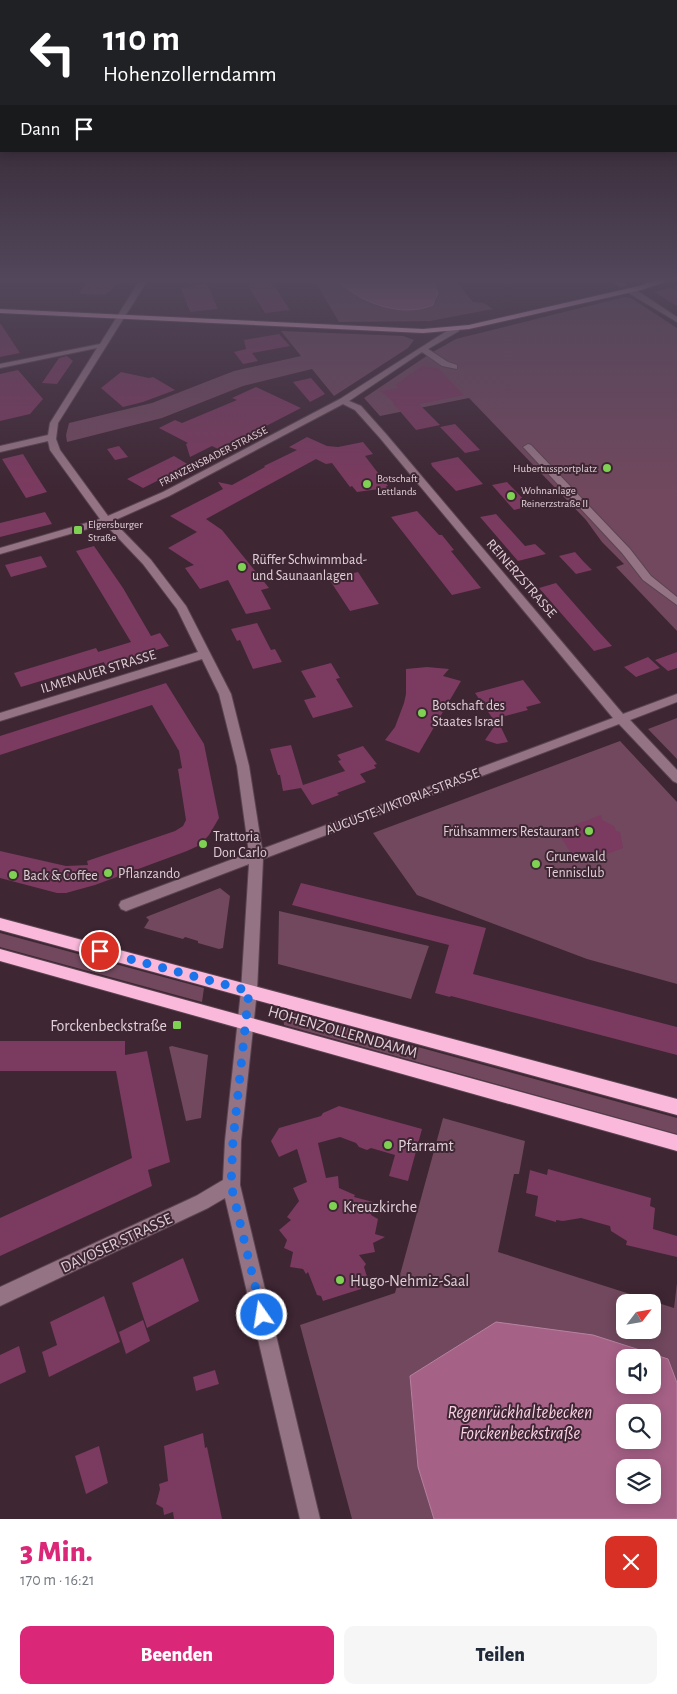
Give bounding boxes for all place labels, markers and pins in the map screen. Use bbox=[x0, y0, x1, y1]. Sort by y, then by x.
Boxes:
marker: Hubertussportplatz bbox=[601, 462, 613, 474]
place label: Hubertussportplatz bbox=[513, 463, 597, 474]
place label: Botschaft Lettlands bbox=[377, 473, 418, 497]
marker: Botschaft Lettlands bbox=[361, 478, 373, 490]
place label: Wohnanlage Reinerzstraße II bbox=[521, 485, 588, 509]
marker: Wohnanlage Reinerzstraße II bbox=[505, 490, 517, 502]
place label: Elgersburger Straße bbox=[88, 519, 143, 543]
marker: Elgersburger Straße bbox=[72, 524, 84, 536]
place label: Rüffer Schwimmbad- und Saunaanlagen bbox=[252, 553, 367, 583]
marker: Rüffer Schwimmbad- und Saunaanlagen bbox=[236, 561, 248, 573]
place label: Botschaft des Staates Israel bbox=[432, 699, 505, 729]
marker: Botschaft des Staates Israel bbox=[416, 707, 428, 719]
place label: Frühsammers Restaurant bbox=[443, 825, 580, 839]
marker: Frühsammers Restaurant bbox=[583, 825, 595, 837]
place label: Trattoria Don Carlo bbox=[213, 830, 267, 860]
marker: Trattoria Don Carlo bbox=[197, 838, 209, 850]
place label: Grunewald Tennisclub bbox=[546, 850, 606, 880]
marker: Grunewald Tennisclub bbox=[530, 858, 542, 870]
marker: Pflanzando bbox=[102, 867, 114, 879]
place label: Pflanzando bbox=[118, 867, 180, 881]
marker: Back & Coffee bbox=[7, 869, 19, 881]
place label: Back & Coffee bbox=[23, 869, 98, 883]
pin bbox=[79, 930, 121, 972]
place label: Forckenbeckstraße bbox=[50, 1018, 167, 1034]
marker: Forckenbeckstraße bbox=[171, 1019, 183, 1031]
place label: Pfarramt bbox=[398, 1138, 454, 1154]
marker: Pfarramt bbox=[382, 1139, 394, 1151]
place label: Kreuzkirche bbox=[343, 1199, 417, 1215]
marker: Kreuzkirche bbox=[327, 1200, 339, 1212]
place label: Hugo-Nehmiz-Saal bbox=[350, 1273, 469, 1289]
marker: Hugo-Nehmiz-Saal bbox=[334, 1274, 346, 1286]

